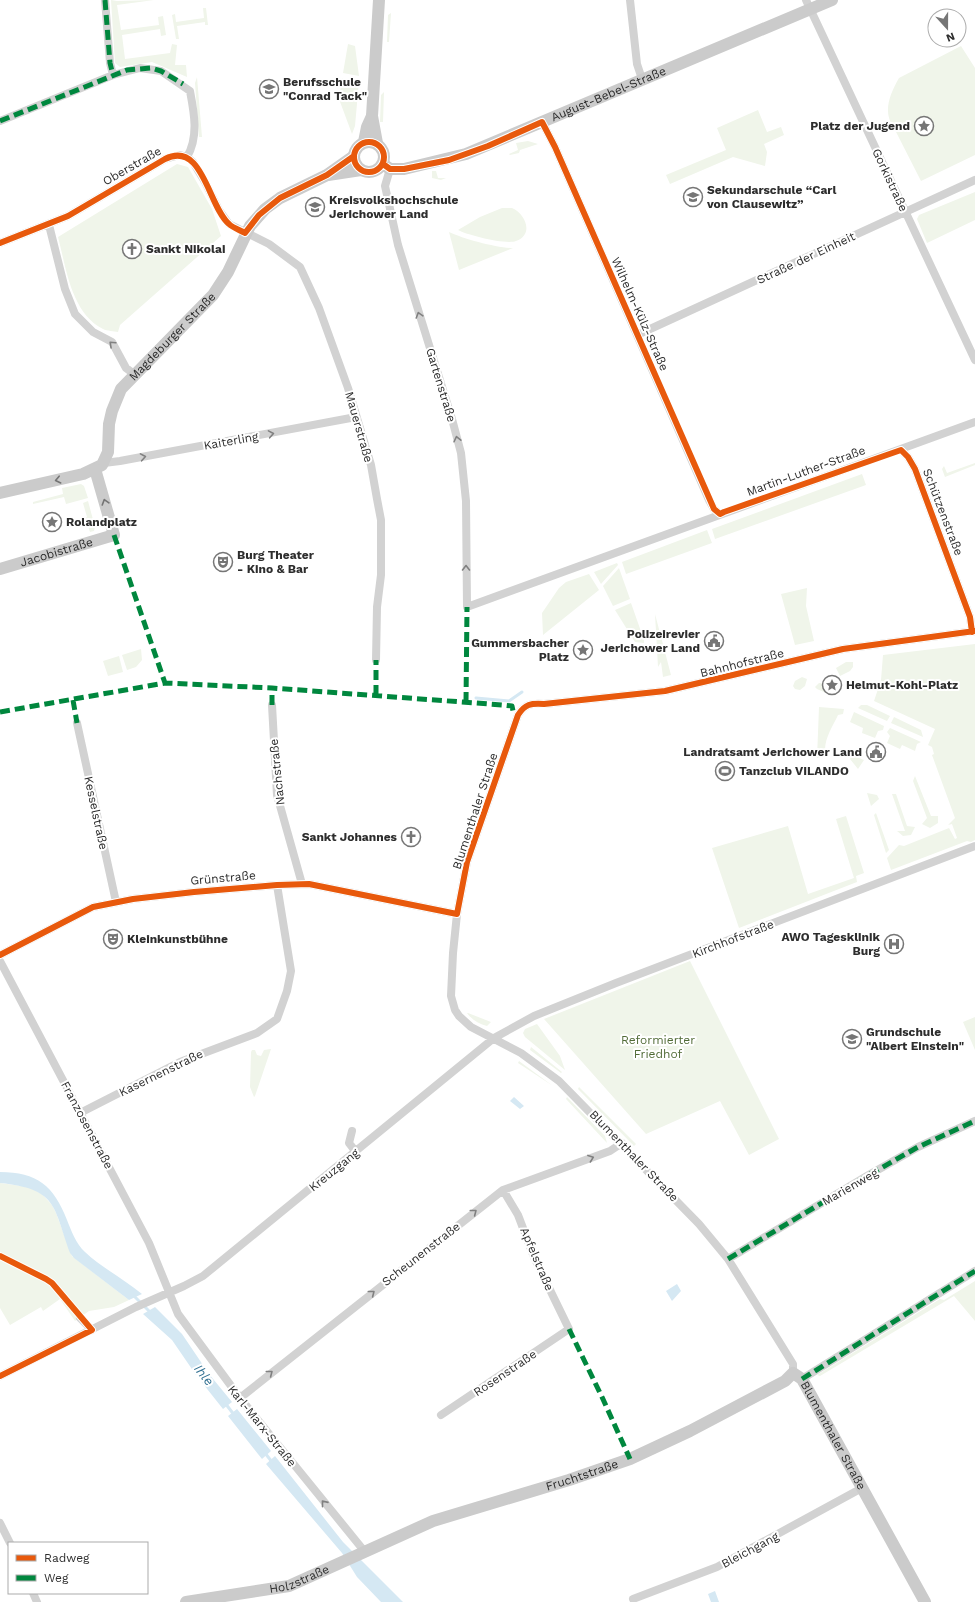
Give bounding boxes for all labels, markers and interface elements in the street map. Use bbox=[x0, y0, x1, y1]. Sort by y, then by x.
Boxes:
north arrow bbox=[927, 8, 967, 48]
text: N bbox=[944, 29, 957, 44]
street label: August-Bebel-Straße bbox=[549, 64, 668, 124]
place label: Berufsschule "Conrad Tack" bbox=[283, 75, 367, 103]
school or university icon: Berufsschule "Conrad Tack" bbox=[258, 78, 280, 100]
place icon: Platz der Jugend bbox=[913, 115, 935, 137]
place label: Platz der Jugend bbox=[810, 119, 910, 133]
street label: Oberstraße bbox=[100, 144, 164, 188]
street label: Gorkistraße bbox=[869, 146, 911, 214]
place label: Sekundarschule “Carl von Clausewitz” bbox=[706, 183, 837, 211]
school or university icon: Sekundarschule “Carl von Clausewitz” bbox=[682, 186, 704, 208]
place label: Kreisvolkshochschule Jerichower Land bbox=[329, 193, 459, 221]
school or university icon: Kreisvolkshochschule Jerichower Land bbox=[304, 196, 326, 218]
street label: Straße der Einheit bbox=[755, 229, 857, 287]
church icon: Sankt Nikolai bbox=[121, 238, 143, 260]
place label: Sankt Nikolai bbox=[146, 242, 225, 256]
street label: Wilhelm-Külz-Straße bbox=[609, 255, 671, 373]
street label: Magdeburger Straße bbox=[126, 289, 219, 384]
one-way arrow bbox=[415, 311, 424, 318]
one-way arrow bbox=[109, 341, 117, 349]
street label: Gartenstraße bbox=[423, 346, 459, 424]
street label: Mauerstraße bbox=[342, 390, 376, 464]
street label: Kaiterling bbox=[203, 429, 260, 453]
one-way arrow bbox=[268, 430, 274, 438]
one-way arrow bbox=[454, 436, 462, 442]
street label: Martin-Luther-Straße bbox=[745, 443, 867, 499]
one-way arrow bbox=[140, 454, 146, 462]
street label: Schützenstraße bbox=[920, 466, 966, 558]
one-way arrow bbox=[54, 475, 61, 483]
one-way arrow bbox=[101, 499, 110, 506]
place icon: Rolandplatz bbox=[41, 511, 63, 533]
place label: Rolandplatz bbox=[66, 515, 137, 529]
street label: Jacobistraße bbox=[18, 535, 95, 570]
place label: Burg Theater - Kino & Bar bbox=[237, 548, 315, 576]
theatre icon: Burg Theater - Kino & Bar bbox=[212, 551, 234, 573]
one-way arrow bbox=[462, 565, 471, 571]
place label: Polizeirevier Jerichower Land bbox=[601, 627, 701, 655]
public building icon: Polizeirevier Jerichower Land bbox=[703, 630, 725, 652]
place label: Gummersbacher Platz bbox=[471, 636, 570, 664]
place icon: Gummersbacher Platz bbox=[572, 639, 594, 661]
street label: Bahnhofstraße bbox=[699, 646, 785, 680]
place icon: Helmut-Kohl-Platz bbox=[821, 674, 843, 696]
place label: Helmut-Kohl-Platz bbox=[846, 678, 958, 692]
street label: Nachstraße bbox=[267, 738, 287, 806]
public building icon: Landratsamt Jerichower Land bbox=[865, 741, 887, 763]
place label: Landratsamt Jerichower Land bbox=[683, 745, 862, 759]
street label: Blumenthaler Straße bbox=[450, 751, 500, 871]
sports icon: Tanzclub VILANDO bbox=[714, 760, 736, 782]
place label: Tanzclub VILANDO bbox=[739, 764, 849, 778]
street label: Kesselstraße bbox=[81, 775, 111, 851]
church icon: Sankt Johannes bbox=[400, 826, 422, 848]
place label: Sankt Johannes bbox=[302, 830, 398, 844]
street label: Grünstraße bbox=[190, 868, 256, 888]
street label: Kirchhofstraße bbox=[690, 917, 776, 961]
theatre icon: Kleinkunstbühne bbox=[102, 928, 124, 950]
place label: AWO Tagesklinik Burg bbox=[782, 930, 881, 958]
place label: Kleinkunstbühne bbox=[127, 932, 228, 946]
hospital icon: AWO Tagesklinik Burg bbox=[883, 933, 905, 955]
place label: Grundschule "Albert Einstein" bbox=[866, 1025, 964, 1053]
school or university icon: Grundschule "Albert Einstein" bbox=[841, 1028, 863, 1050]
park label: Reformierter Friedhof bbox=[621, 1033, 695, 1061]
street label: Kasernenstraße bbox=[117, 1047, 205, 1099]
street label: Franzosenstraße bbox=[58, 1079, 116, 1171]
street label: Blumenthaler Straße bbox=[587, 1107, 681, 1205]
street label: Kreuzgang bbox=[306, 1145, 362, 1194]
one-way arrow bbox=[587, 1154, 594, 1162]
street label: Marienweg bbox=[819, 1165, 881, 1209]
one-way arrow bbox=[470, 1210, 477, 1217]
street label: Scheunenstraße bbox=[379, 1219, 463, 1289]
street label: Apfelstraße bbox=[517, 1225, 557, 1293]
one-way arrow bbox=[368, 1291, 375, 1298]
street label: Rosenstraße bbox=[471, 1347, 539, 1399]
water label: Ihle bbox=[191, 1361, 217, 1389]
one-way arrow bbox=[265, 1371, 272, 1378]
street label: Blumenthaler Straße bbox=[798, 1379, 869, 1492]
street label: Karl-Marx-Straße bbox=[225, 1382, 299, 1470]
street label: Fruchtstraße bbox=[544, 1457, 620, 1494]
one-way arrow bbox=[322, 1500, 329, 1507]
street label: Bleichgang bbox=[719, 1529, 782, 1571]
legend bbox=[8, 1542, 148, 1594]
text: Radweg bbox=[44, 1551, 90, 1565]
street label: Holzstraße bbox=[268, 1562, 331, 1596]
text: Weg bbox=[44, 1571, 69, 1585]

